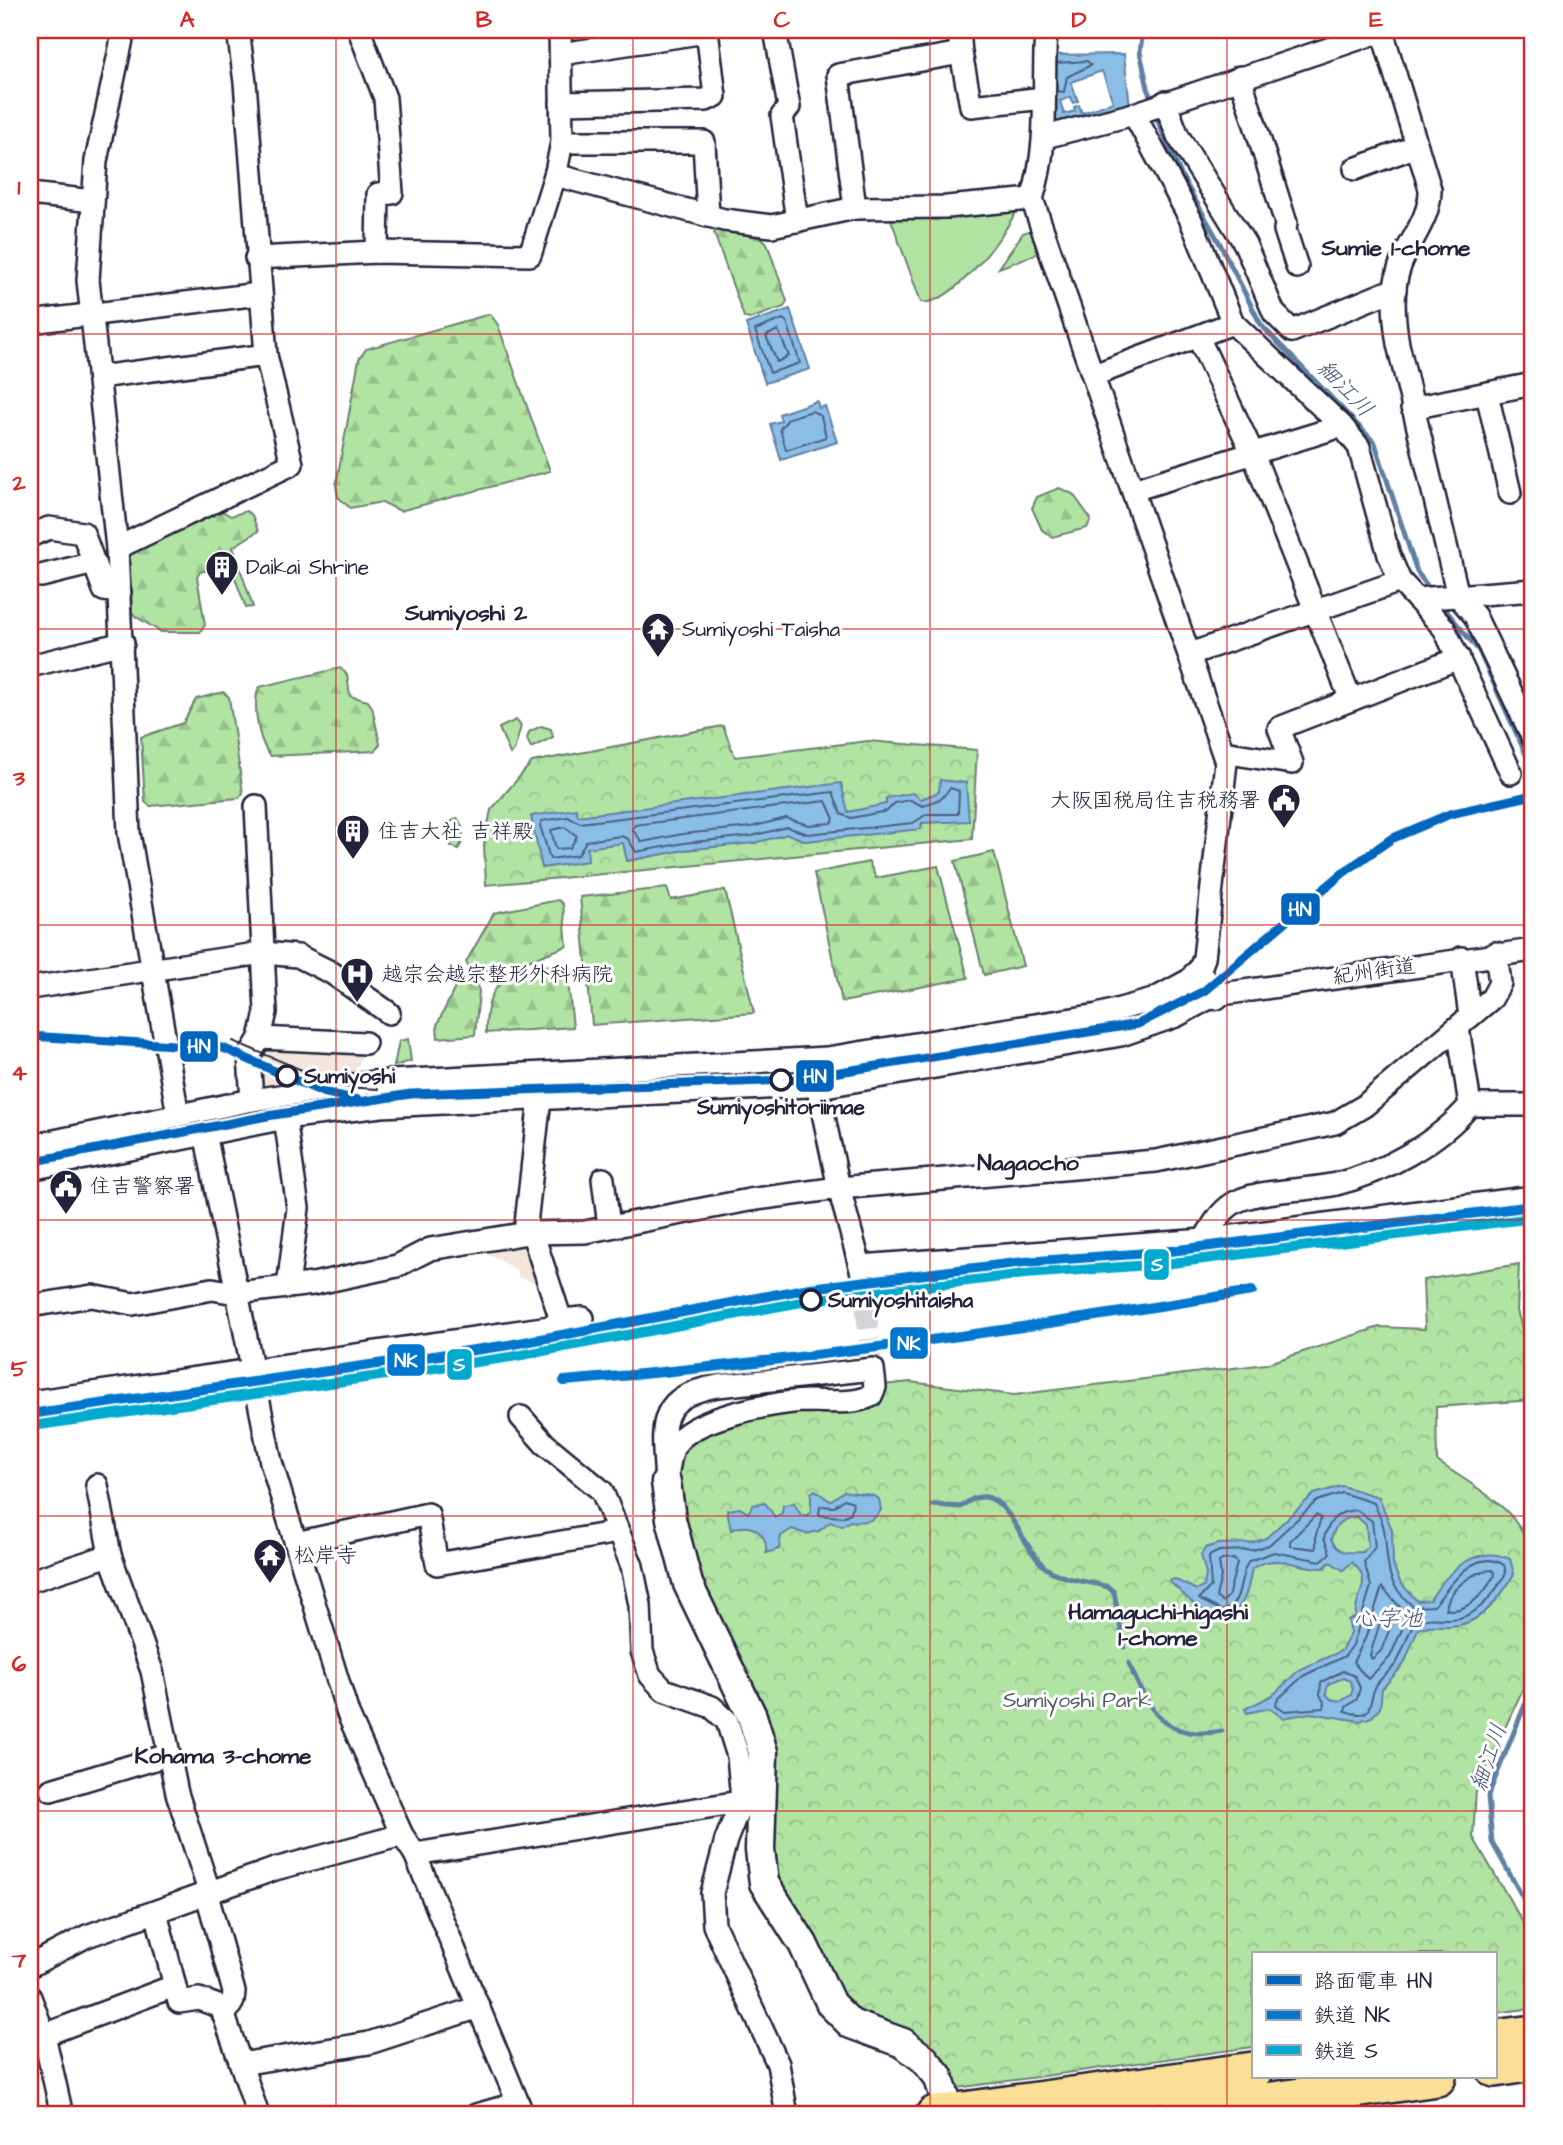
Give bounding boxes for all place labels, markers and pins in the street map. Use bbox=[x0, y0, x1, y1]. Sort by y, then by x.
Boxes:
building icon: Daikai Shrine bbox=[203, 548, 241, 597]
place label: Daikai Shrine bbox=[246, 553, 369, 582]
temple icon: Sumiyoshi Taisha bbox=[639, 610, 677, 659]
place label: Sumiyoshi Taisha bbox=[682, 615, 840, 646]
public building icon: 大阪国税局住吉税務署 bbox=[1265, 781, 1303, 830]
place label: 大阪国税局住吉税務署 bbox=[1050, 786, 1260, 815]
building icon: 住吉大社 吉祥殿 bbox=[334, 812, 372, 861]
place label: 住吉大社 吉祥殿 bbox=[378, 817, 533, 846]
hospital icon: 越宗会越宗整形外科病院 bbox=[338, 955, 376, 1004]
place label: 越宗会越宗整形外科病院 bbox=[382, 960, 613, 989]
place label: Sumiyoshi bbox=[303, 1062, 396, 1094]
marker: Sumiyoshi bbox=[276, 1065, 298, 1087]
marker: Sumiyoshitoriimae bbox=[770, 1069, 792, 1091]
place label: Sumiyoshitoriimae bbox=[696, 1093, 866, 1125]
public building icon: 住吉警察署 bbox=[47, 1167, 85, 1216]
place label: 住吉警察署 bbox=[90, 1172, 195, 1201]
place label: Sumiyoshitaisha bbox=[827, 1286, 973, 1318]
marker: Sumiyoshitaisha bbox=[800, 1289, 822, 1311]
temple icon: 松岸寺 bbox=[251, 1536, 289, 1585]
place label: 松岸寺 bbox=[294, 1541, 357, 1570]

